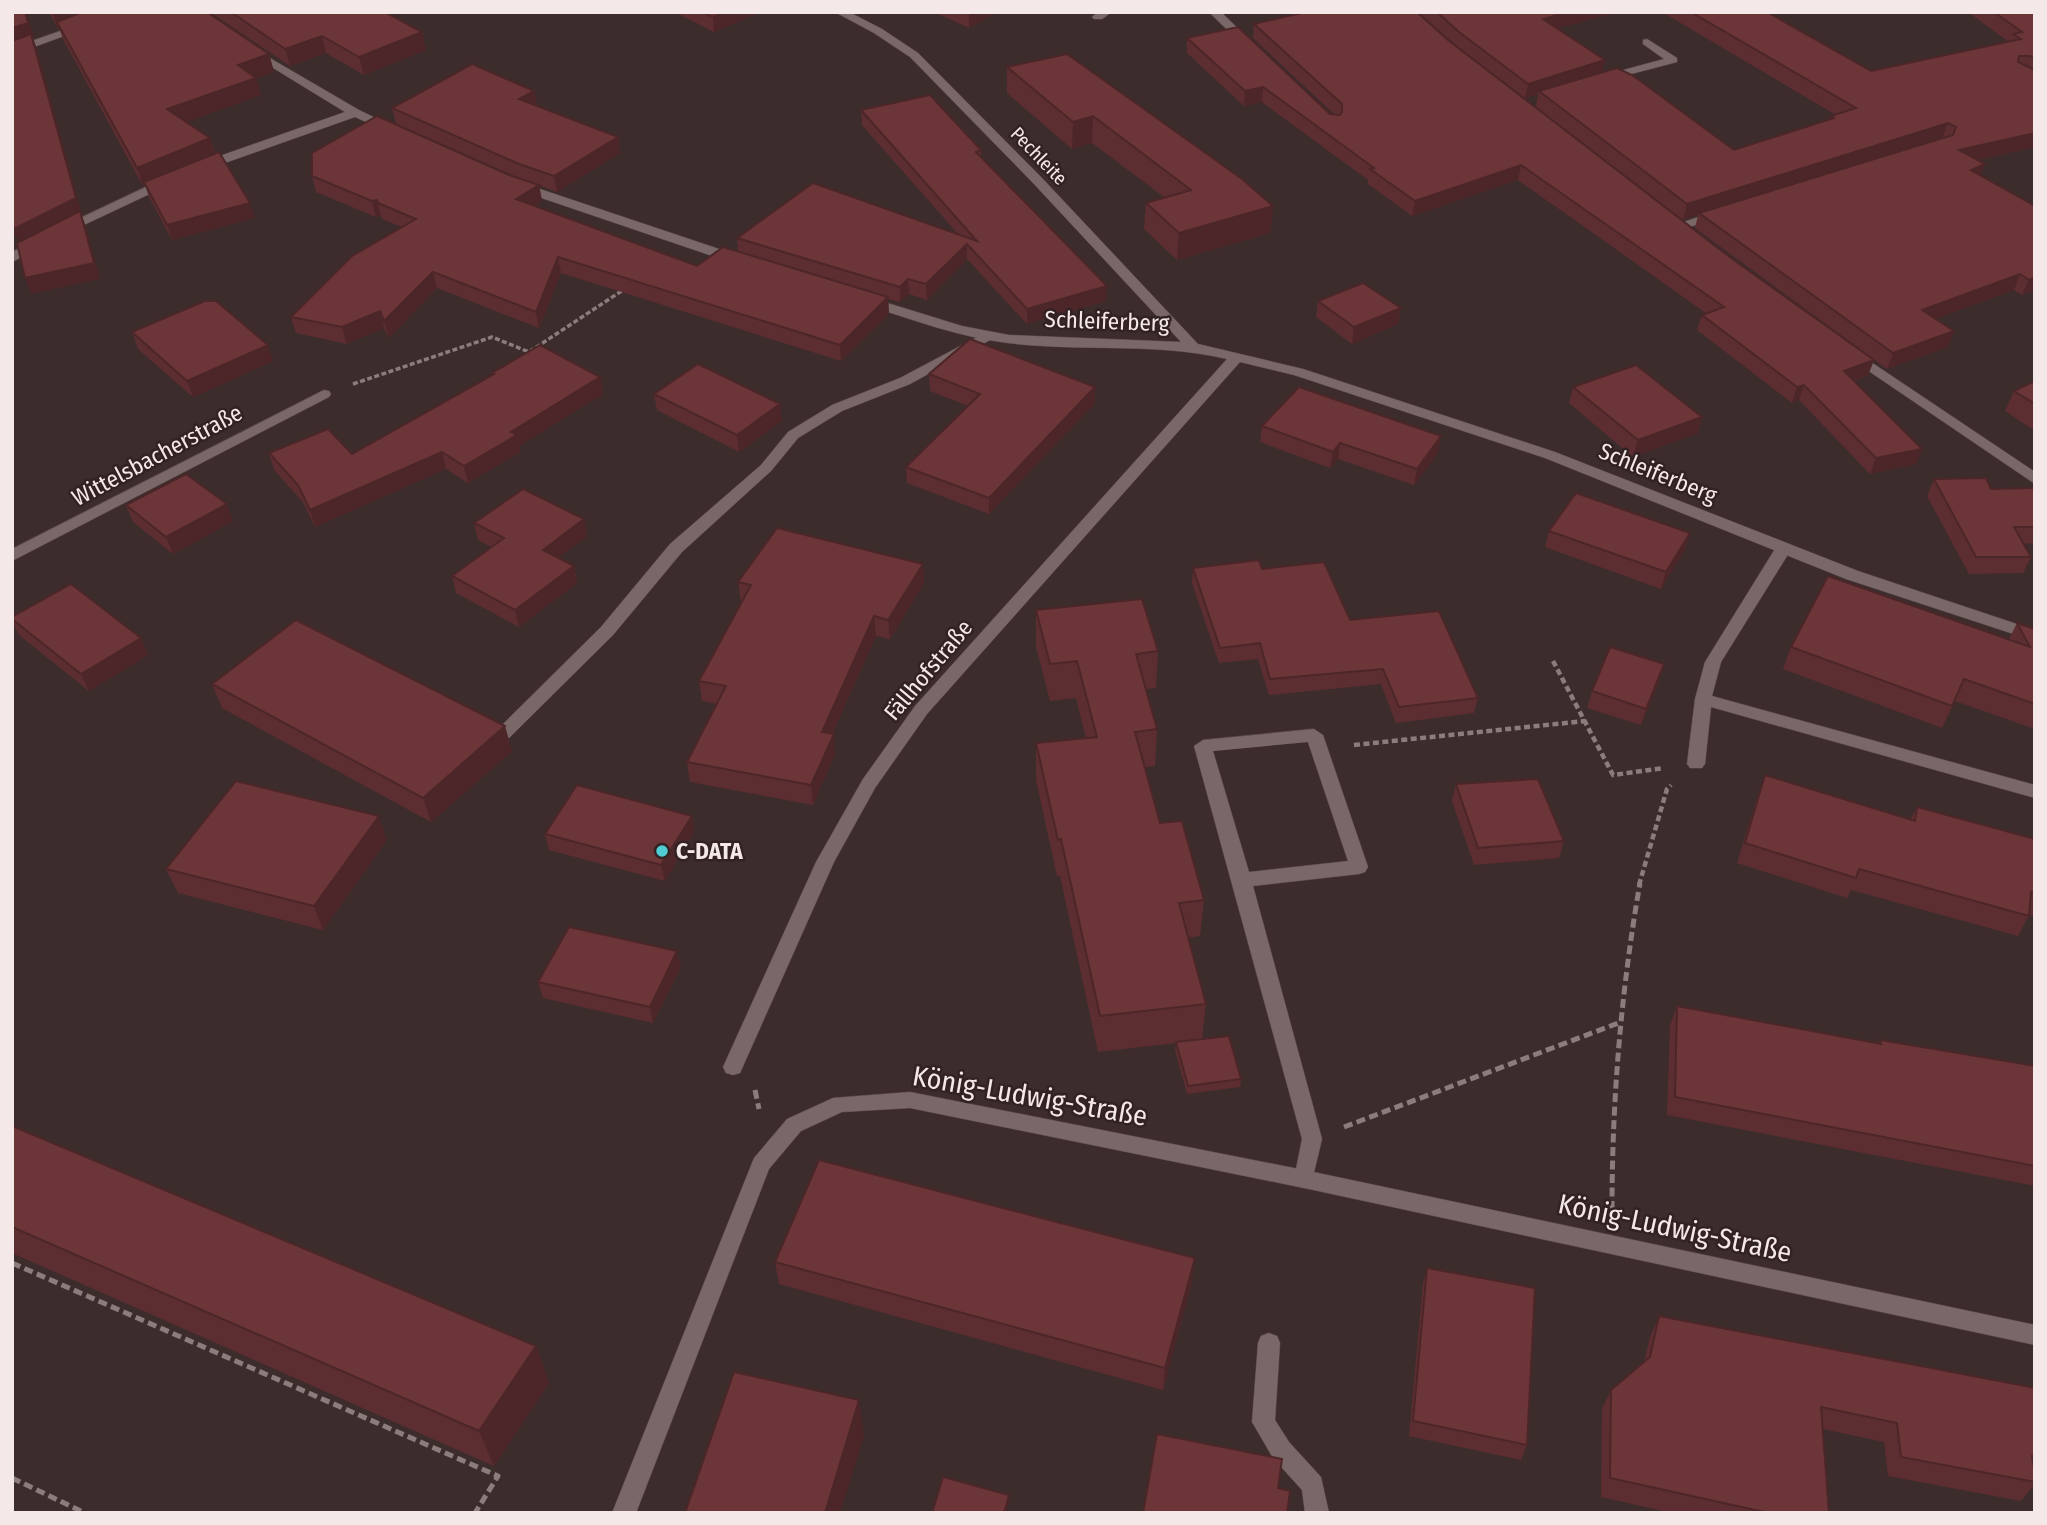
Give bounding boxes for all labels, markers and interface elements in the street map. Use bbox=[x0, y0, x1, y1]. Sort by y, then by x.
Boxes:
street label: Pechleite bbox=[1006, 122, 1072, 190]
street label: Schleiferberg bbox=[1044, 305, 1170, 337]
street label: Wittelsbacherstraße bbox=[67, 398, 247, 512]
street label: Schleiferberg bbox=[1595, 437, 1721, 509]
street label: Fällhofstraße bbox=[878, 614, 978, 726]
place label: C-DATA bbox=[676, 837, 743, 865]
marker: C-DATA bbox=[654, 843, 670, 859]
street label: König-Ludwig-Straße bbox=[910, 1059, 1150, 1133]
street label: König-Ludwig-Straße bbox=[1555, 1187, 1795, 1269]

